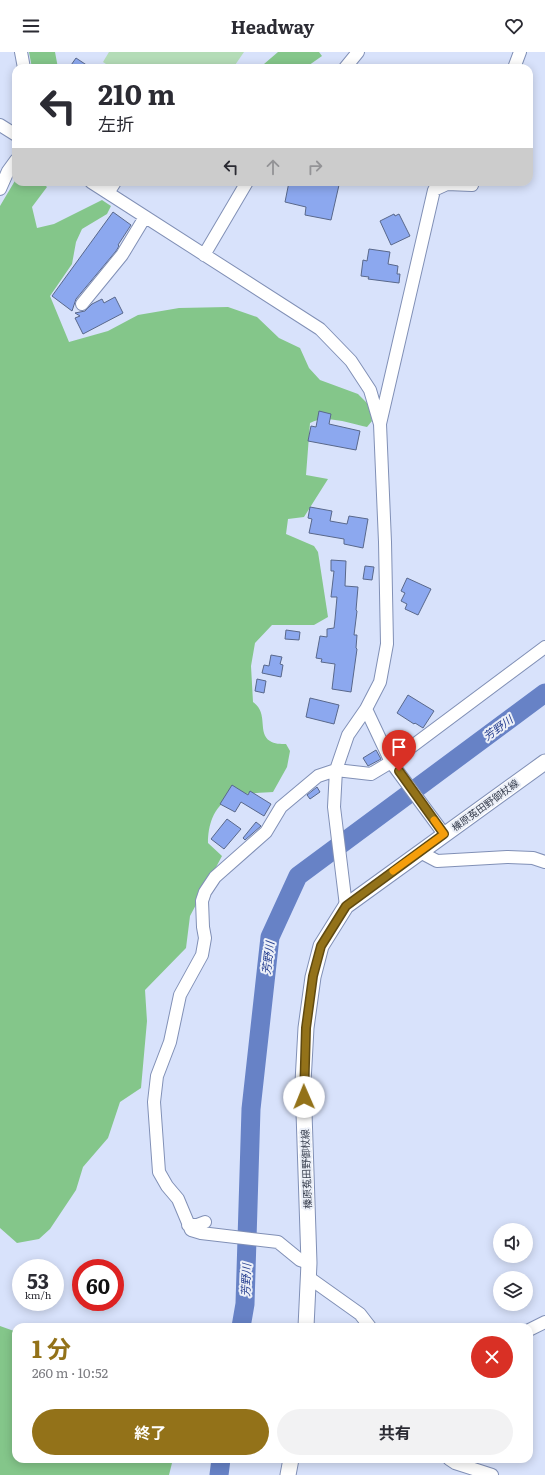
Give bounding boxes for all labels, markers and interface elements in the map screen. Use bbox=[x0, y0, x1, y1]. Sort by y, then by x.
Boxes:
text: Headway bbox=[231, 13, 314, 40]
icon: menu bbox=[20, 15, 42, 37]
icon: heart bbox=[503, 15, 525, 37]
text: 210 m bbox=[98, 72, 175, 114]
icon: left bbox=[32, 80, 84, 132]
text: 左折 bbox=[98, 110, 134, 137]
icon: left bbox=[220, 156, 242, 178]
icon: ahead bbox=[262, 156, 284, 178]
icon: right bbox=[304, 156, 326, 178]
water label: 芳野川 bbox=[479, 710, 516, 743]
pin bbox=[382, 730, 416, 771]
icon: arrive bbox=[388, 736, 410, 758]
street label: 榛原菟田野御杖線 bbox=[448, 775, 521, 834]
water label: 芳野川 bbox=[257, 940, 277, 975]
position arrow bbox=[283, 1076, 325, 1118]
street label: 榛原菟田野御杖線 bbox=[297, 1129, 314, 1209]
map controls bbox=[493, 1223, 533, 1311]
button: sound bbox=[493, 1223, 533, 1263]
speed limit sign: 60 bbox=[72, 1259, 124, 1311]
water label: 芳野川 bbox=[236, 1262, 254, 1297]
text: 53 bbox=[27, 1265, 49, 1295]
button: layers bbox=[493, 1271, 533, 1311]
text: km/h bbox=[25, 1287, 51, 1302]
text: 1 分 bbox=[32, 1330, 71, 1365]
button: close bbox=[471, 1336, 513, 1378]
text: 260 m · 10:52 bbox=[32, 1363, 108, 1382]
button: 終了 bbox=[32, 1409, 269, 1455]
button: 共有 bbox=[277, 1409, 513, 1455]

